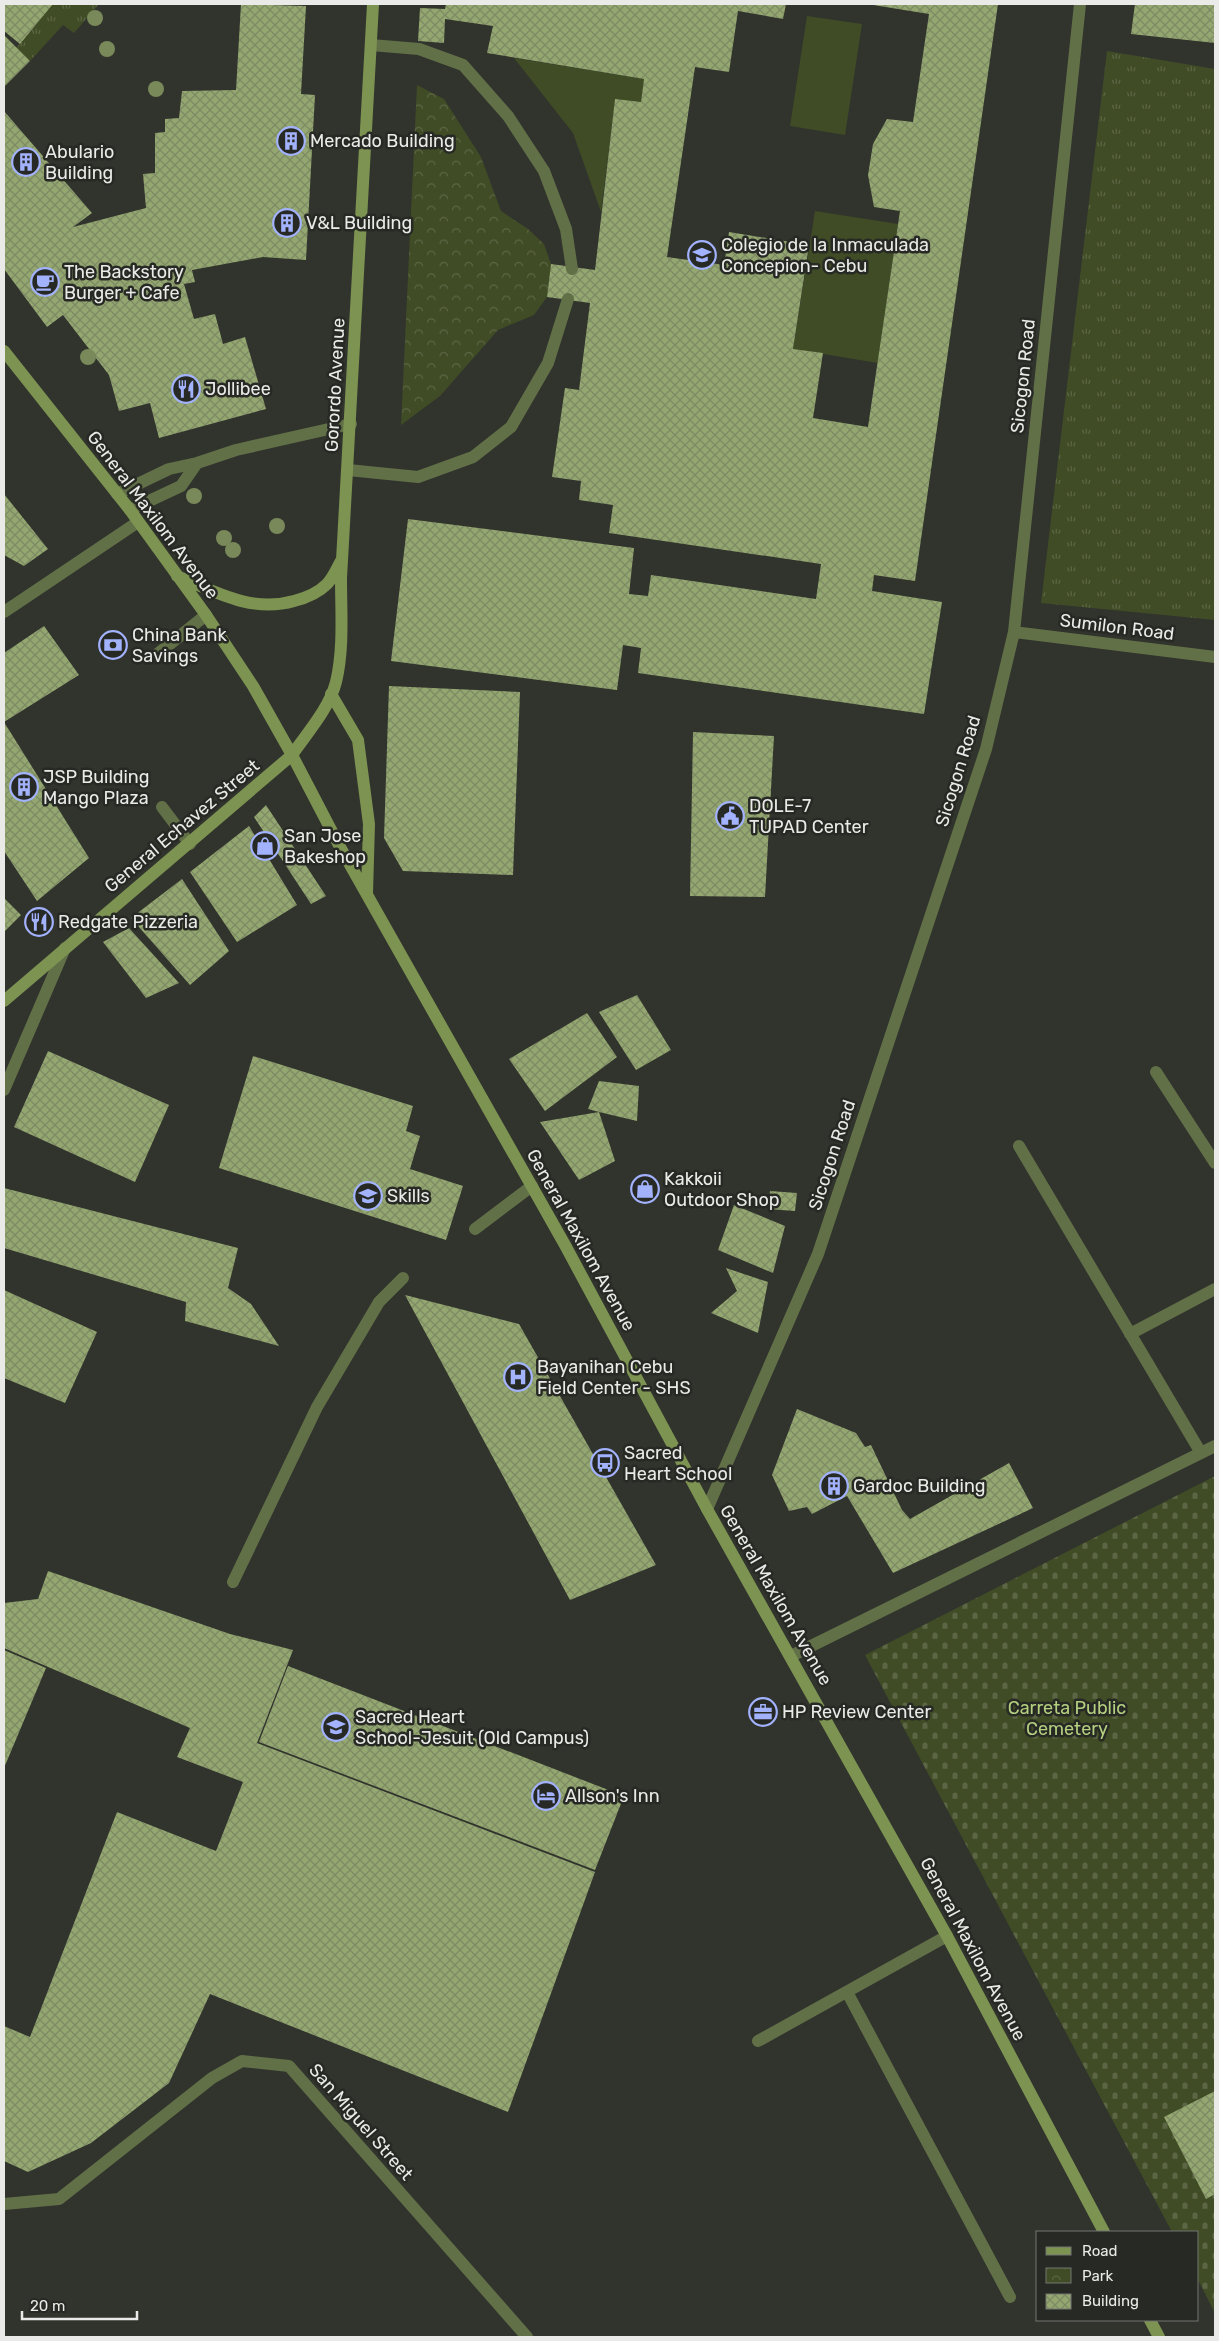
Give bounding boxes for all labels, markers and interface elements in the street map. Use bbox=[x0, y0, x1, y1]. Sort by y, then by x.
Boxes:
building icon: Mercado Building bbox=[276, 126, 306, 156]
place label: Mercado Building bbox=[310, 130, 455, 152]
place label: Abulario Building bbox=[45, 141, 114, 184]
building icon: Abulario Building bbox=[11, 147, 41, 177]
building icon: V&L Building bbox=[272, 208, 302, 238]
place label: V&L Building bbox=[306, 212, 412, 234]
place label: Colegio de la Inmaculada Concepion- Cebu bbox=[721, 234, 929, 277]
school or university icon: Colegio de la Inmaculada Concepion- Cebu bbox=[687, 240, 717, 270]
place label: The Backstory Burger + Cafe bbox=[64, 261, 184, 304]
cafe icon: The Backstory Burger + Cafe bbox=[30, 267, 60, 297]
street label: Gorordo Avenue bbox=[321, 317, 349, 453]
street label: Sicogon Road bbox=[1006, 318, 1040, 434]
restaurant icon: Jollibee bbox=[171, 374, 201, 404]
place label: Jollibee bbox=[205, 378, 271, 400]
street label: General Maxilom Avenue bbox=[83, 427, 223, 603]
street label: Sumilon Road bbox=[1059, 609, 1175, 645]
place label: China Bank Savings bbox=[132, 624, 227, 667]
bank icon: China Bank Savings bbox=[98, 630, 128, 660]
street label: Sicogon Road bbox=[931, 713, 985, 829]
street label: General Echavez Street bbox=[100, 755, 264, 897]
place label: JSP Building Mango Plaza bbox=[43, 766, 149, 809]
building icon: JSP Building Mango Plaza bbox=[9, 772, 39, 802]
place label: DOLE-7 TUPAD Center bbox=[749, 795, 869, 838]
public building icon: DOLE-7 TUPAD Center bbox=[715, 801, 745, 831]
place label: San Jose Bakeshop bbox=[284, 825, 366, 868]
shop icon: San Jose Bakeshop bbox=[250, 831, 280, 861]
restaurant icon: Redgate Pizzeria bbox=[24, 907, 54, 937]
place label: Redgate Pizzeria bbox=[58, 911, 198, 933]
street label: Sicogon Road bbox=[804, 1097, 860, 1213]
street label: General Maxilom Avenue bbox=[522, 1145, 640, 1335]
place label: Kakkoii Outdoor Shop bbox=[664, 1168, 780, 1211]
shop icon: Kakkoii Outdoor Shop bbox=[630, 1174, 660, 1204]
school or university icon: Skills bbox=[353, 1181, 383, 1211]
place label: Skills bbox=[387, 1185, 430, 1207]
place label: Bayanihan Cebu Field Center - SHS bbox=[537, 1356, 691, 1399]
hospital icon: Bayanihan Cebu Field Center - SHS bbox=[503, 1362, 533, 1392]
place label: Sacred Heart School bbox=[624, 1442, 732, 1485]
bus stop icon: Sacred Heart School bbox=[590, 1448, 620, 1478]
building icon: Gardoc Building bbox=[819, 1471, 849, 1501]
place label: Gardoc Building bbox=[853, 1475, 986, 1497]
street label: General Maxilom Avenue bbox=[715, 1501, 837, 1689]
office icon: HP Review Center bbox=[748, 1697, 778, 1727]
park label: Carreta Public Cemetery bbox=[1008, 1697, 1126, 1740]
place label: HP Review Center bbox=[782, 1701, 931, 1723]
place label: Sacred Heart School-Jesuit (Old Campus) bbox=[355, 1706, 589, 1749]
school or university icon: Sacred Heart School-Jesuit (Old Campus) bbox=[321, 1712, 351, 1742]
hotel icon: Allson's Inn bbox=[531, 1781, 561, 1811]
place label: Allson's Inn bbox=[565, 1785, 660, 1807]
street label: General Maxilom Avenue bbox=[915, 1853, 1031, 2045]
street label: San Miguel Street bbox=[304, 2059, 418, 2185]
legend bbox=[1036, 2231, 1199, 2321]
text: Road bbox=[1082, 2242, 1118, 2260]
text: Park bbox=[1082, 2267, 1113, 2285]
scale bar bbox=[22, 2288, 138, 2320]
text: Building bbox=[1082, 2292, 1139, 2310]
text: 20 m bbox=[30, 2297, 65, 2315]

